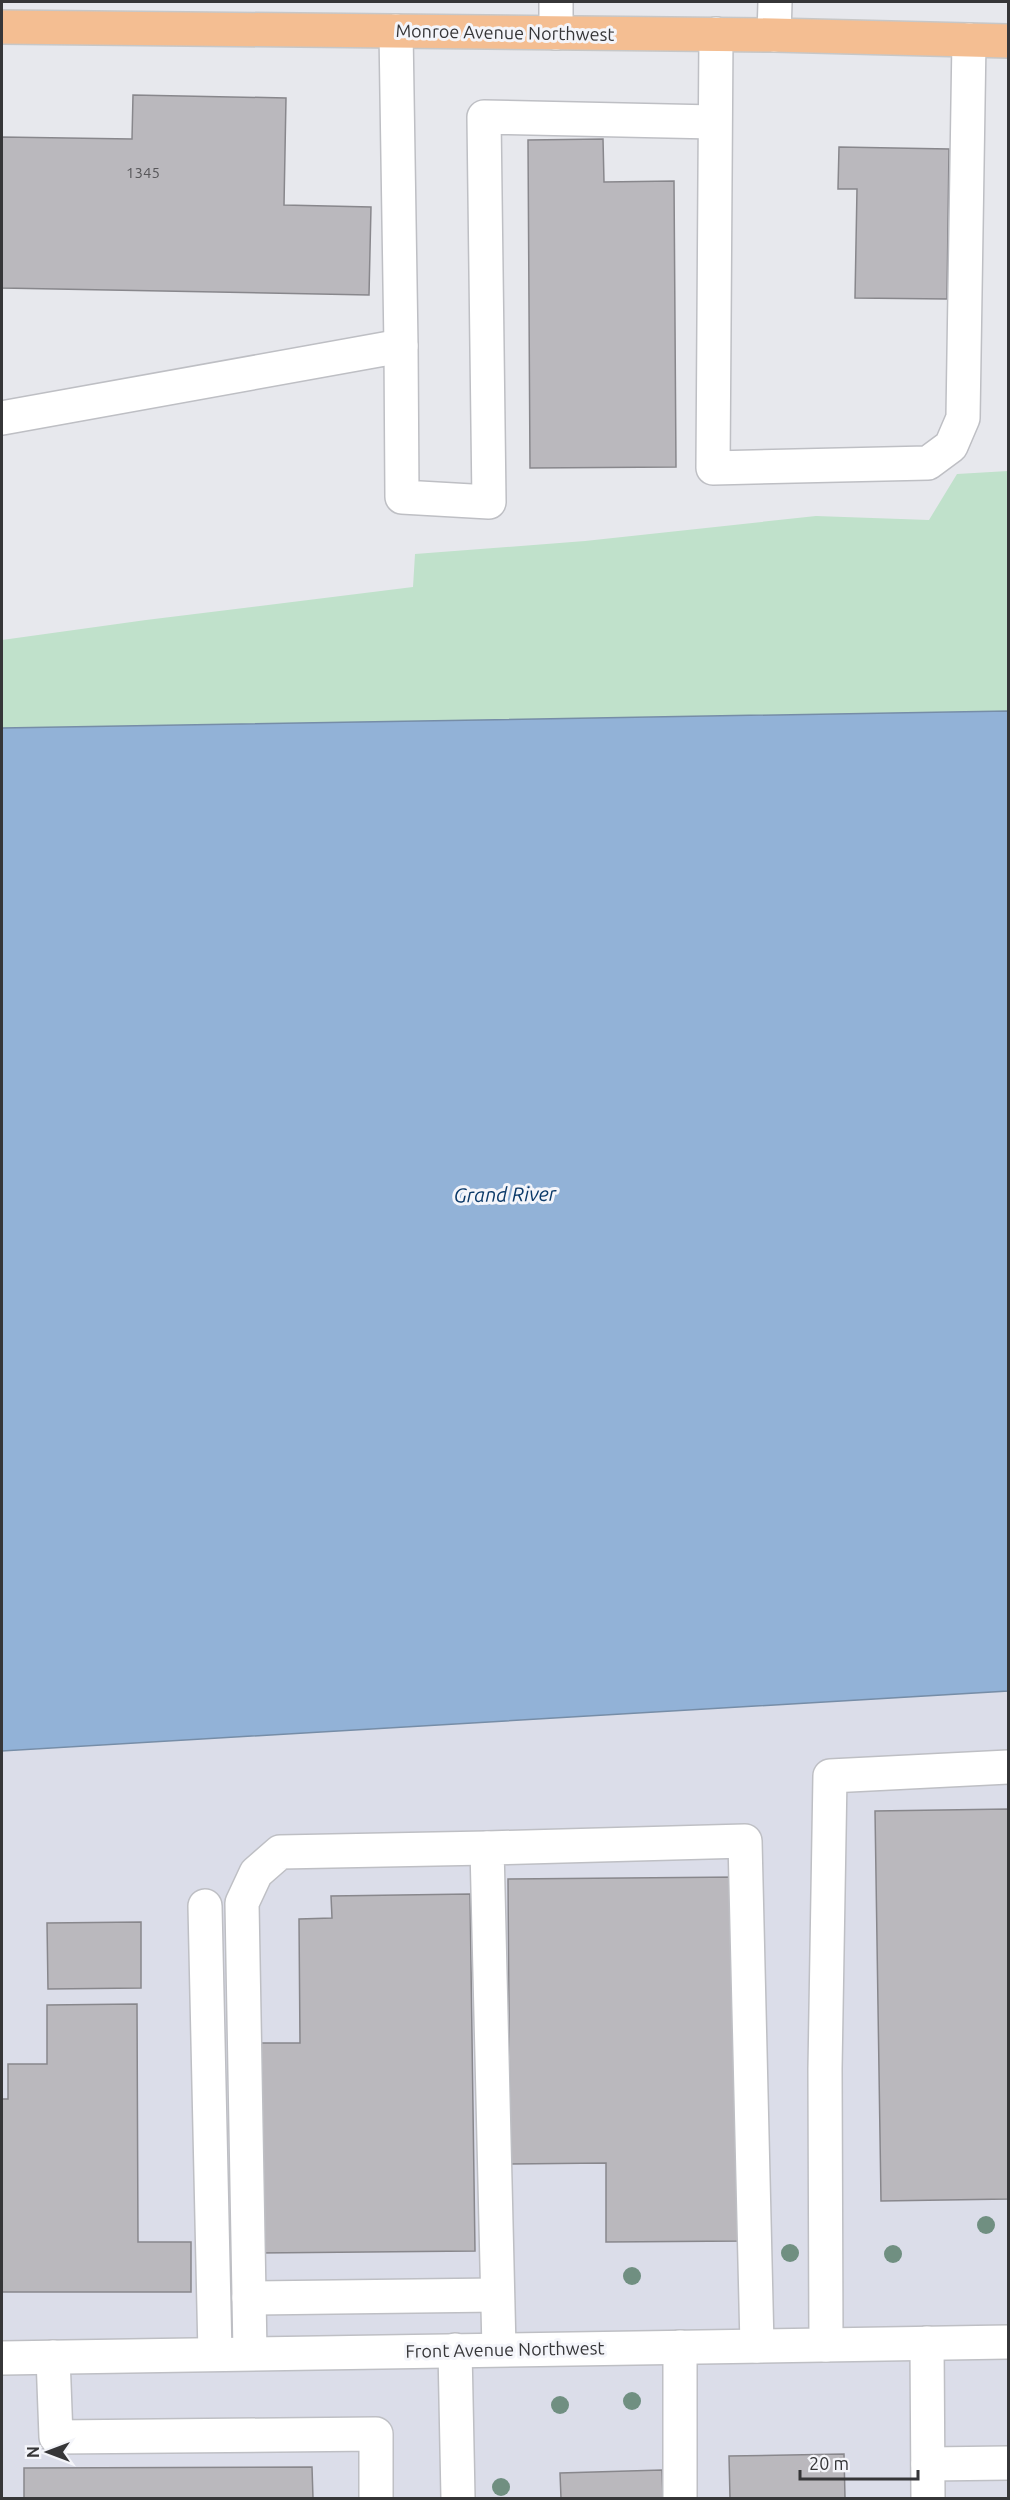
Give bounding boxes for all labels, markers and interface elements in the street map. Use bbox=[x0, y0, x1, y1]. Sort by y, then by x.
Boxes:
street label: Monroe Avenue Northwest bbox=[395, 20, 615, 44]
house number: 1345 bbox=[126, 164, 160, 181]
water label: Grand River bbox=[453, 1182, 558, 1206]
street label: Front Avenue Northwest bbox=[405, 2337, 605, 2361]
north arrow bbox=[18, 2422, 78, 2482]
scale bar bbox=[800, 2443, 918, 2481]
text: N bbox=[24, 2446, 42, 2458]
text: 20 m bbox=[809, 2453, 849, 2473]

